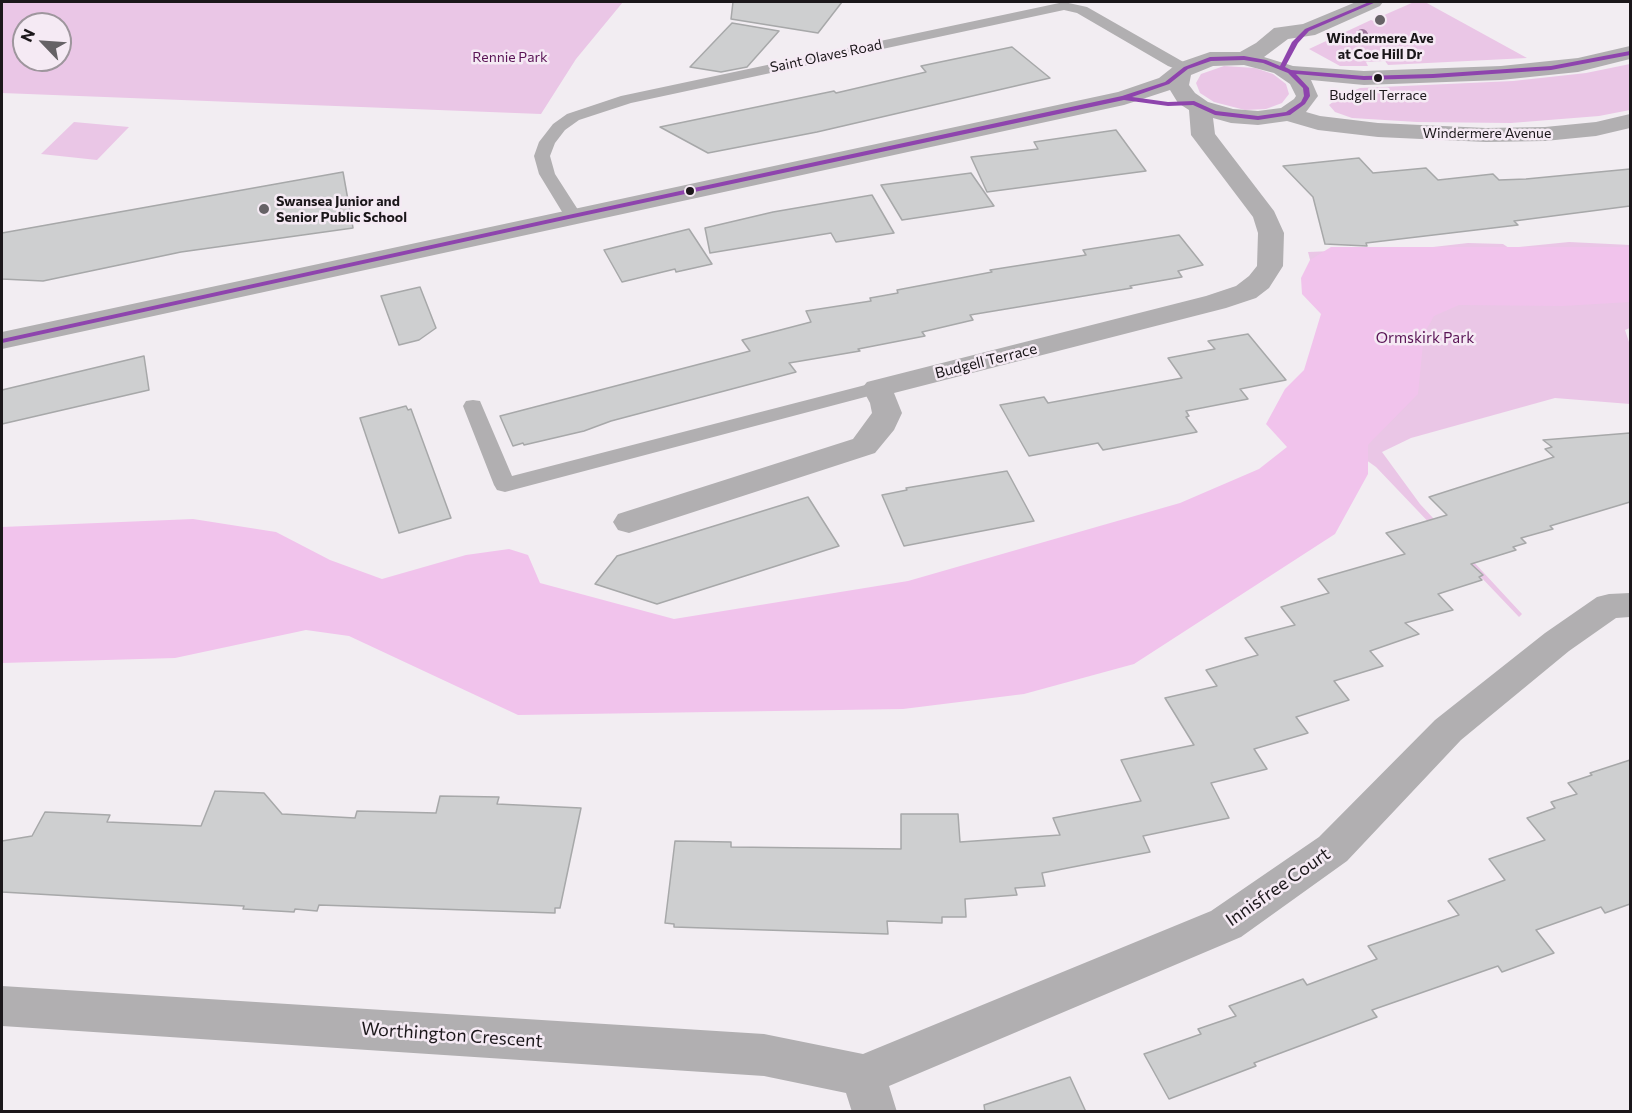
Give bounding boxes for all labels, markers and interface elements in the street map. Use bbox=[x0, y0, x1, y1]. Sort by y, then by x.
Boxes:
north arrow bbox=[12, 12, 72, 72]
marker: Windermere Ave at Coe Hill Dr bbox=[1373, 13, 1387, 27]
text: N bbox=[16, 26, 38, 44]
place label: Windermere Ave at Coe Hill Dr bbox=[1326, 30, 1434, 62]
street label: Saint Olaves Road bbox=[769, 36, 883, 76]
park label: Rennie Park bbox=[472, 49, 548, 65]
marker: Budgell Terrace bbox=[1372, 72, 1384, 84]
place label: Budgell Terrace bbox=[1329, 87, 1427, 103]
street label: Windermere Avenue bbox=[1423, 125, 1551, 141]
unlabelled marker bbox=[684, 185, 696, 197]
place label: Swansea Junior and Senior Public School bbox=[276, 193, 407, 226]
marker: Swansea Junior and Senior Public School bbox=[257, 202, 271, 216]
park label: Ormskirk Park bbox=[1376, 329, 1474, 347]
street label: Budgell Terrace bbox=[933, 340, 1039, 382]
street label: Innisfree Court bbox=[1222, 843, 1334, 931]
street label: Worthington Crescent bbox=[360, 1018, 544, 1052]

